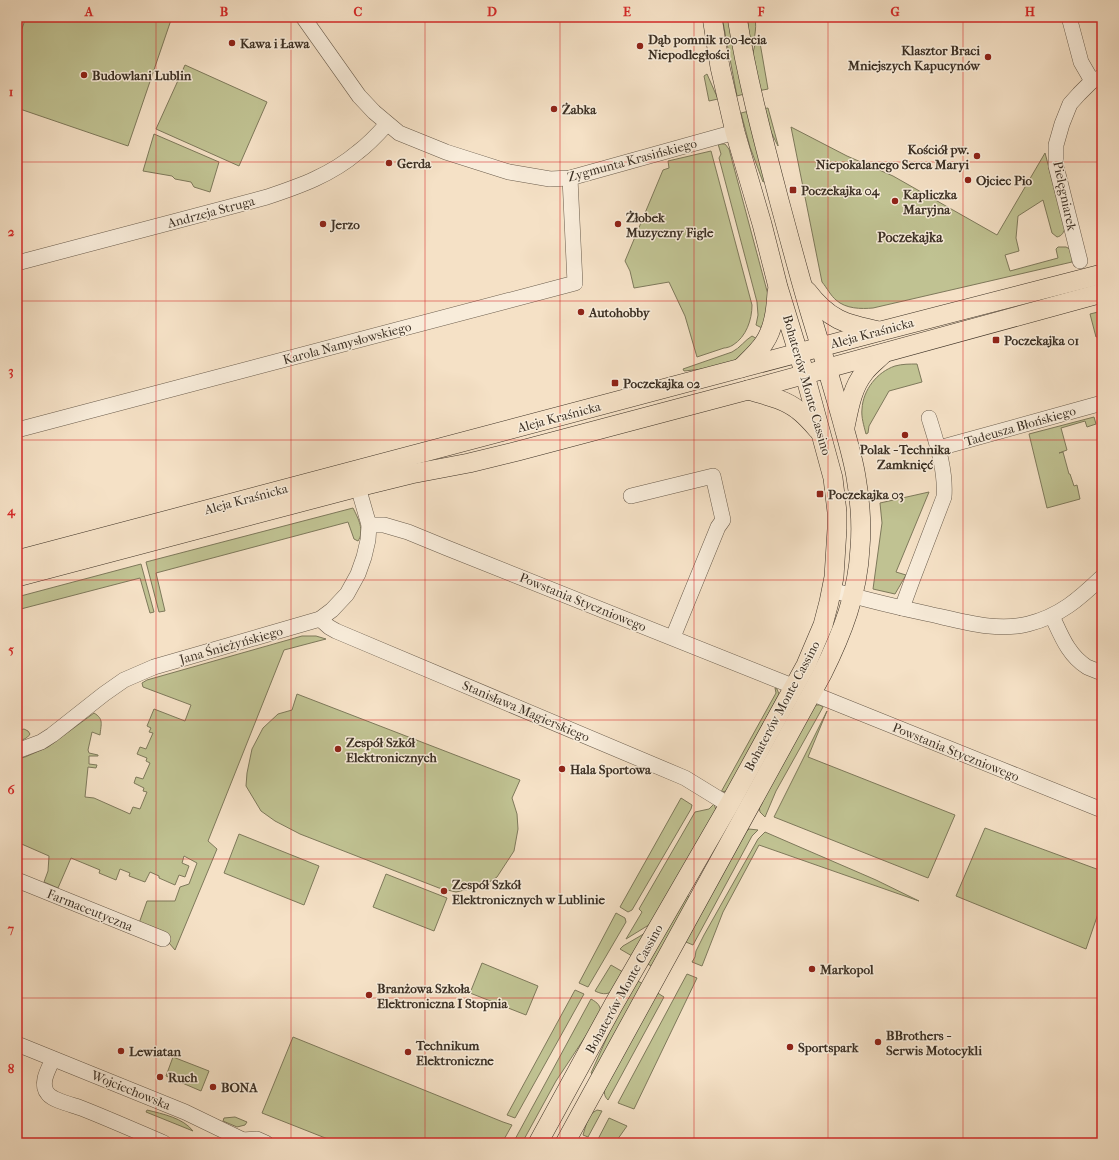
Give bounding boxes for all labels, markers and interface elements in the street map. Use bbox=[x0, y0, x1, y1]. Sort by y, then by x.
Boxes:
text: A bbox=[84, 4, 94, 19]
text: B bbox=[220, 4, 229, 19]
text: C bbox=[354, 4, 363, 19]
text: D bbox=[487, 4, 497, 19]
text: E bbox=[623, 4, 631, 19]
text: F bbox=[757, 4, 765, 19]
text: G bbox=[890, 4, 900, 19]
text: H bbox=[1025, 4, 1036, 19]
place label: Dąb pomnik 100-lecia Niepodległości bbox=[648, 32, 768, 63]
place label: Kawa i Ława bbox=[240, 36, 310, 51]
marker: Kawa i Ława bbox=[227, 38, 237, 48]
marker: Dąb pomnik 100-lecia Niepodległości bbox=[635, 41, 645, 51]
place label: Klasztor Braci Mniejszych Kapucynów bbox=[847, 43, 981, 74]
marker: Klasztor Braci Mniejszych Kapucynów bbox=[983, 52, 993, 62]
place label: Budowlani Lublin bbox=[92, 68, 192, 83]
marker: Budowlani Lublin bbox=[79, 70, 89, 80]
text: 1 bbox=[9, 84, 14, 99]
place label: Żabka bbox=[562, 102, 597, 117]
marker: Żabka bbox=[549, 104, 559, 114]
street label: Zygmunta Krasińskiego bbox=[566, 135, 699, 185]
place label: Kościół pw. Niepokalanego Serca Maryi bbox=[816, 142, 969, 173]
marker: Kościół pw. Niepokalanego Serca Maryi bbox=[972, 151, 982, 161]
place label: Gerda bbox=[397, 156, 432, 171]
marker: Gerda bbox=[384, 158, 394, 168]
street label: Pielęgniarek bbox=[1050, 160, 1080, 232]
place label: Ojciec Pio bbox=[976, 173, 1033, 188]
marker: Ojciec Pio bbox=[963, 175, 973, 185]
place label: Poczekajka 04 bbox=[801, 183, 880, 199]
marker: Poczekajka 04 bbox=[788, 185, 798, 195]
place label: Kapliczka Maryjna bbox=[902, 187, 958, 218]
street label: Andrzeja Struga bbox=[165, 193, 257, 231]
marker: Kapliczka Maryjna bbox=[890, 196, 900, 206]
place label: Żłobek Muzyczny Figle bbox=[625, 210, 714, 241]
place label: Jerzo bbox=[329, 217, 360, 233]
marker: Jerzo bbox=[318, 219, 328, 229]
marker: Żłobek Muzyczny Figle bbox=[613, 219, 623, 229]
text: 2 bbox=[8, 224, 15, 239]
district label: Poczekajka bbox=[877, 229, 943, 246]
place label: Autohobby bbox=[588, 305, 651, 321]
marker: Autohobby bbox=[576, 307, 586, 317]
street label: Bohaterów Monte Cassino bbox=[780, 313, 834, 457]
street label: Aleja Kraśnicka bbox=[828, 314, 916, 352]
street label: Karola Namysłowskiego bbox=[281, 319, 413, 367]
place label: Poczekajka 01 bbox=[1004, 333, 1080, 348]
marker: Poczekajka 01 bbox=[991, 335, 1001, 345]
text: 3 bbox=[8, 363, 14, 379]
place label: Poczekajka 02 bbox=[623, 376, 701, 391]
marker: Poczekajka 02 bbox=[610, 378, 620, 388]
street label: Aleja Kraśnicka bbox=[515, 398, 603, 436]
street label: Tadeusza Błońskiego bbox=[963, 403, 1078, 449]
marker: Polak - Technika Zamknięć bbox=[900, 430, 910, 440]
place label: Polak - Technika Zamknięć bbox=[860, 442, 951, 473]
street label: Aleja Kraśnicka bbox=[202, 480, 290, 518]
place label: Poczekajka 03 bbox=[828, 487, 904, 503]
marker: Poczekajka 03 bbox=[815, 489, 825, 499]
text: 4 bbox=[6, 503, 16, 519]
street label: Powstania Styczniowego bbox=[517, 570, 649, 635]
street label: Jana Śnieżyńskiego bbox=[177, 623, 285, 667]
street label: Bohaterów Monte Cassino bbox=[741, 638, 823, 774]
text: 5 bbox=[8, 642, 14, 657]
street label: Stanisława Magierskiego bbox=[460, 677, 592, 745]
street label: Powstania Styczniowego bbox=[890, 720, 1022, 785]
place label: Zespół Szkół Elektronicznych bbox=[346, 735, 437, 766]
marker: Zespół Szkół Elektronicznych bbox=[333, 744, 343, 754]
place label: Hala Sportowa bbox=[570, 762, 652, 778]
marker: Hala Sportowa bbox=[557, 764, 567, 774]
text: 6 bbox=[7, 782, 15, 797]
place label: Zespół Szkół Elektronicznych w Lublinie bbox=[452, 877, 606, 908]
street label: Farmaceutyczna bbox=[45, 886, 136, 934]
marker: Zespół Szkół Elektronicznych w Lublinie bbox=[439, 886, 449, 896]
text: 7 bbox=[7, 921, 15, 936]
street label: Bohaterów Monte Cassino bbox=[582, 921, 666, 1056]
place label: Markopol bbox=[819, 962, 874, 978]
marker: Markopol bbox=[807, 964, 817, 974]
place label: Branżowa Szkoła Elektroniczna I Stopnia bbox=[377, 981, 508, 1012]
marker: Branżowa Szkoła Elektroniczna I Stopnia bbox=[364, 990, 374, 1000]
place label: BBrothers - Serwis Motocykli bbox=[886, 1028, 982, 1059]
marker: BBrothers - Serwis Motocykli bbox=[873, 1037, 883, 1047]
place label: Technikum Elektroniczne bbox=[415, 1038, 494, 1068]
place label: Sportspark bbox=[798, 1040, 860, 1056]
marker: Sportspark bbox=[785, 1042, 795, 1052]
place label: Lewiatan bbox=[129, 1044, 181, 1059]
marker: Lewiatan bbox=[116, 1046, 126, 1056]
marker: Technikum Elektroniczne bbox=[403, 1047, 413, 1057]
text: 8 bbox=[8, 1061, 15, 1076]
street label: Wojciechowska bbox=[88, 1067, 174, 1113]
place label: Ruch bbox=[168, 1070, 198, 1085]
marker: Ruch bbox=[155, 1072, 165, 1082]
place label: BONA bbox=[221, 1080, 258, 1095]
marker: BONA bbox=[208, 1082, 218, 1092]

